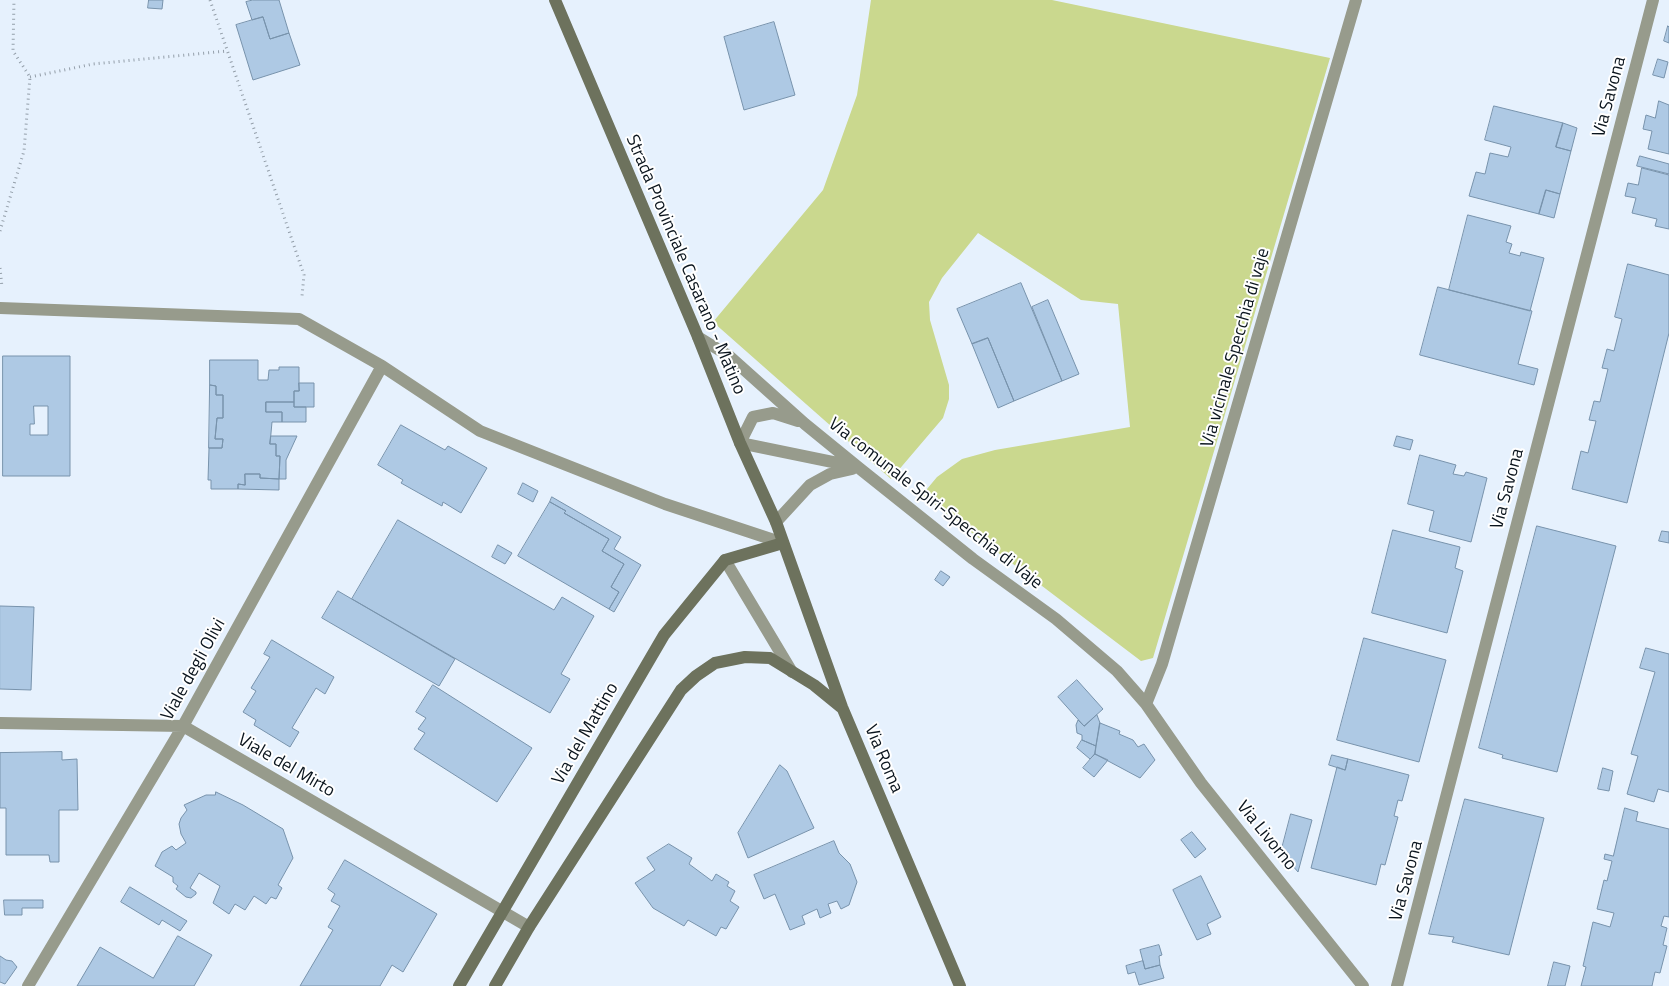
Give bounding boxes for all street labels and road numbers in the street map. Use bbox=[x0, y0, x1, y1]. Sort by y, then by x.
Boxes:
street label: Via Savona bbox=[1589, 54, 1631, 140]
street label: Strada Provinciale Casarano - Matino bbox=[620, 132, 750, 398]
street label: Via vicinale Specchia di vaje bbox=[1197, 246, 1275, 450]
street label: Via comunale Spiri-Specchia di Vaje bbox=[824, 414, 1046, 594]
street label: Via Savona bbox=[1487, 446, 1529, 532]
street label: Viale degli Olivi bbox=[157, 615, 231, 725]
street label: Via del Mattino bbox=[548, 679, 624, 789]
street label: Via Roma bbox=[859, 722, 907, 796]
street label: Viale del Mirto bbox=[234, 730, 338, 802]
street label: Via Livorno bbox=[1231, 797, 1301, 875]
street label: Via Savona bbox=[1386, 838, 1428, 924]

